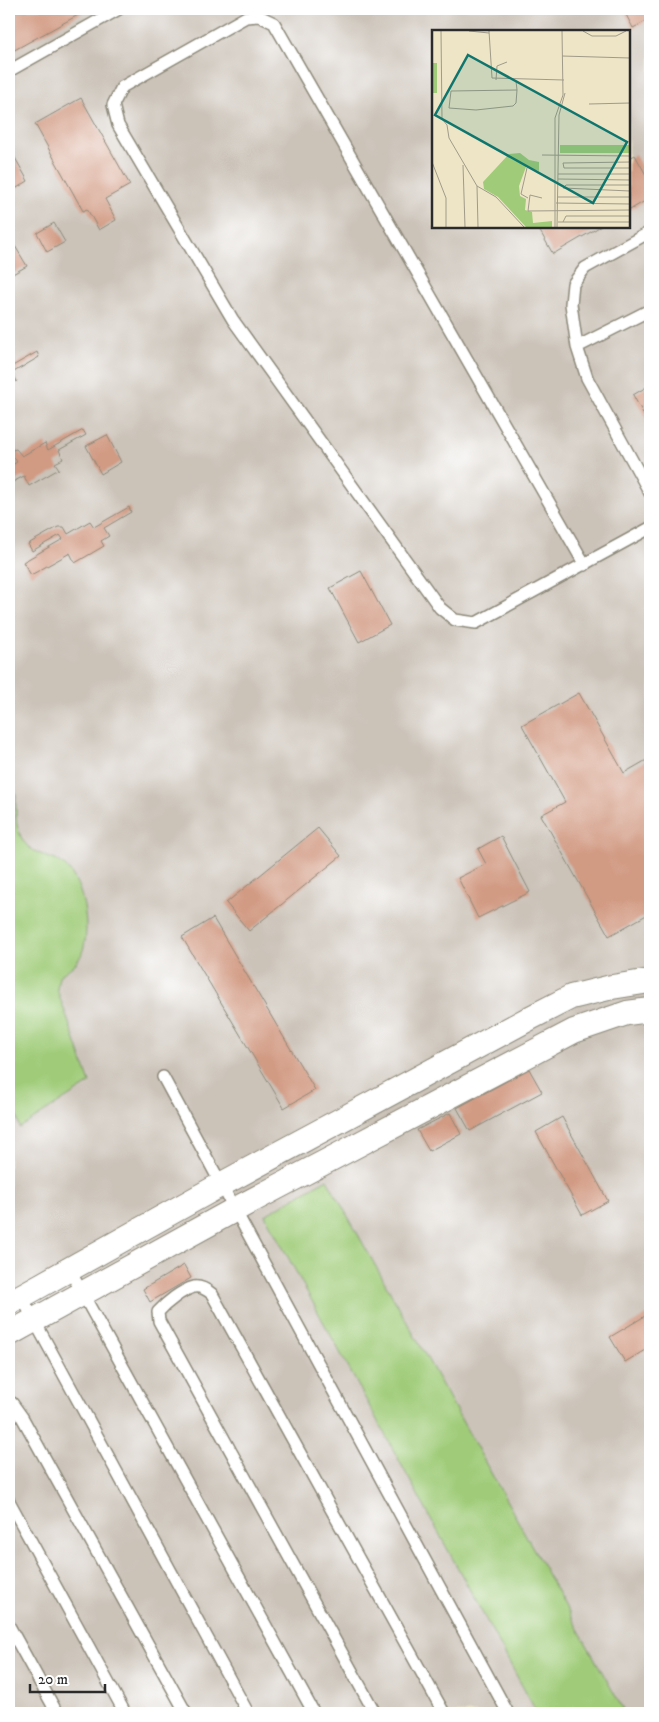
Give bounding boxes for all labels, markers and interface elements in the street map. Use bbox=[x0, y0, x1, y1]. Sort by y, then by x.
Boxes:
inset map bbox=[432, 30, 629, 228]
scale bar bbox=[30, 1662, 105, 1694]
text: 20 m bbox=[38, 1670, 68, 1689]

